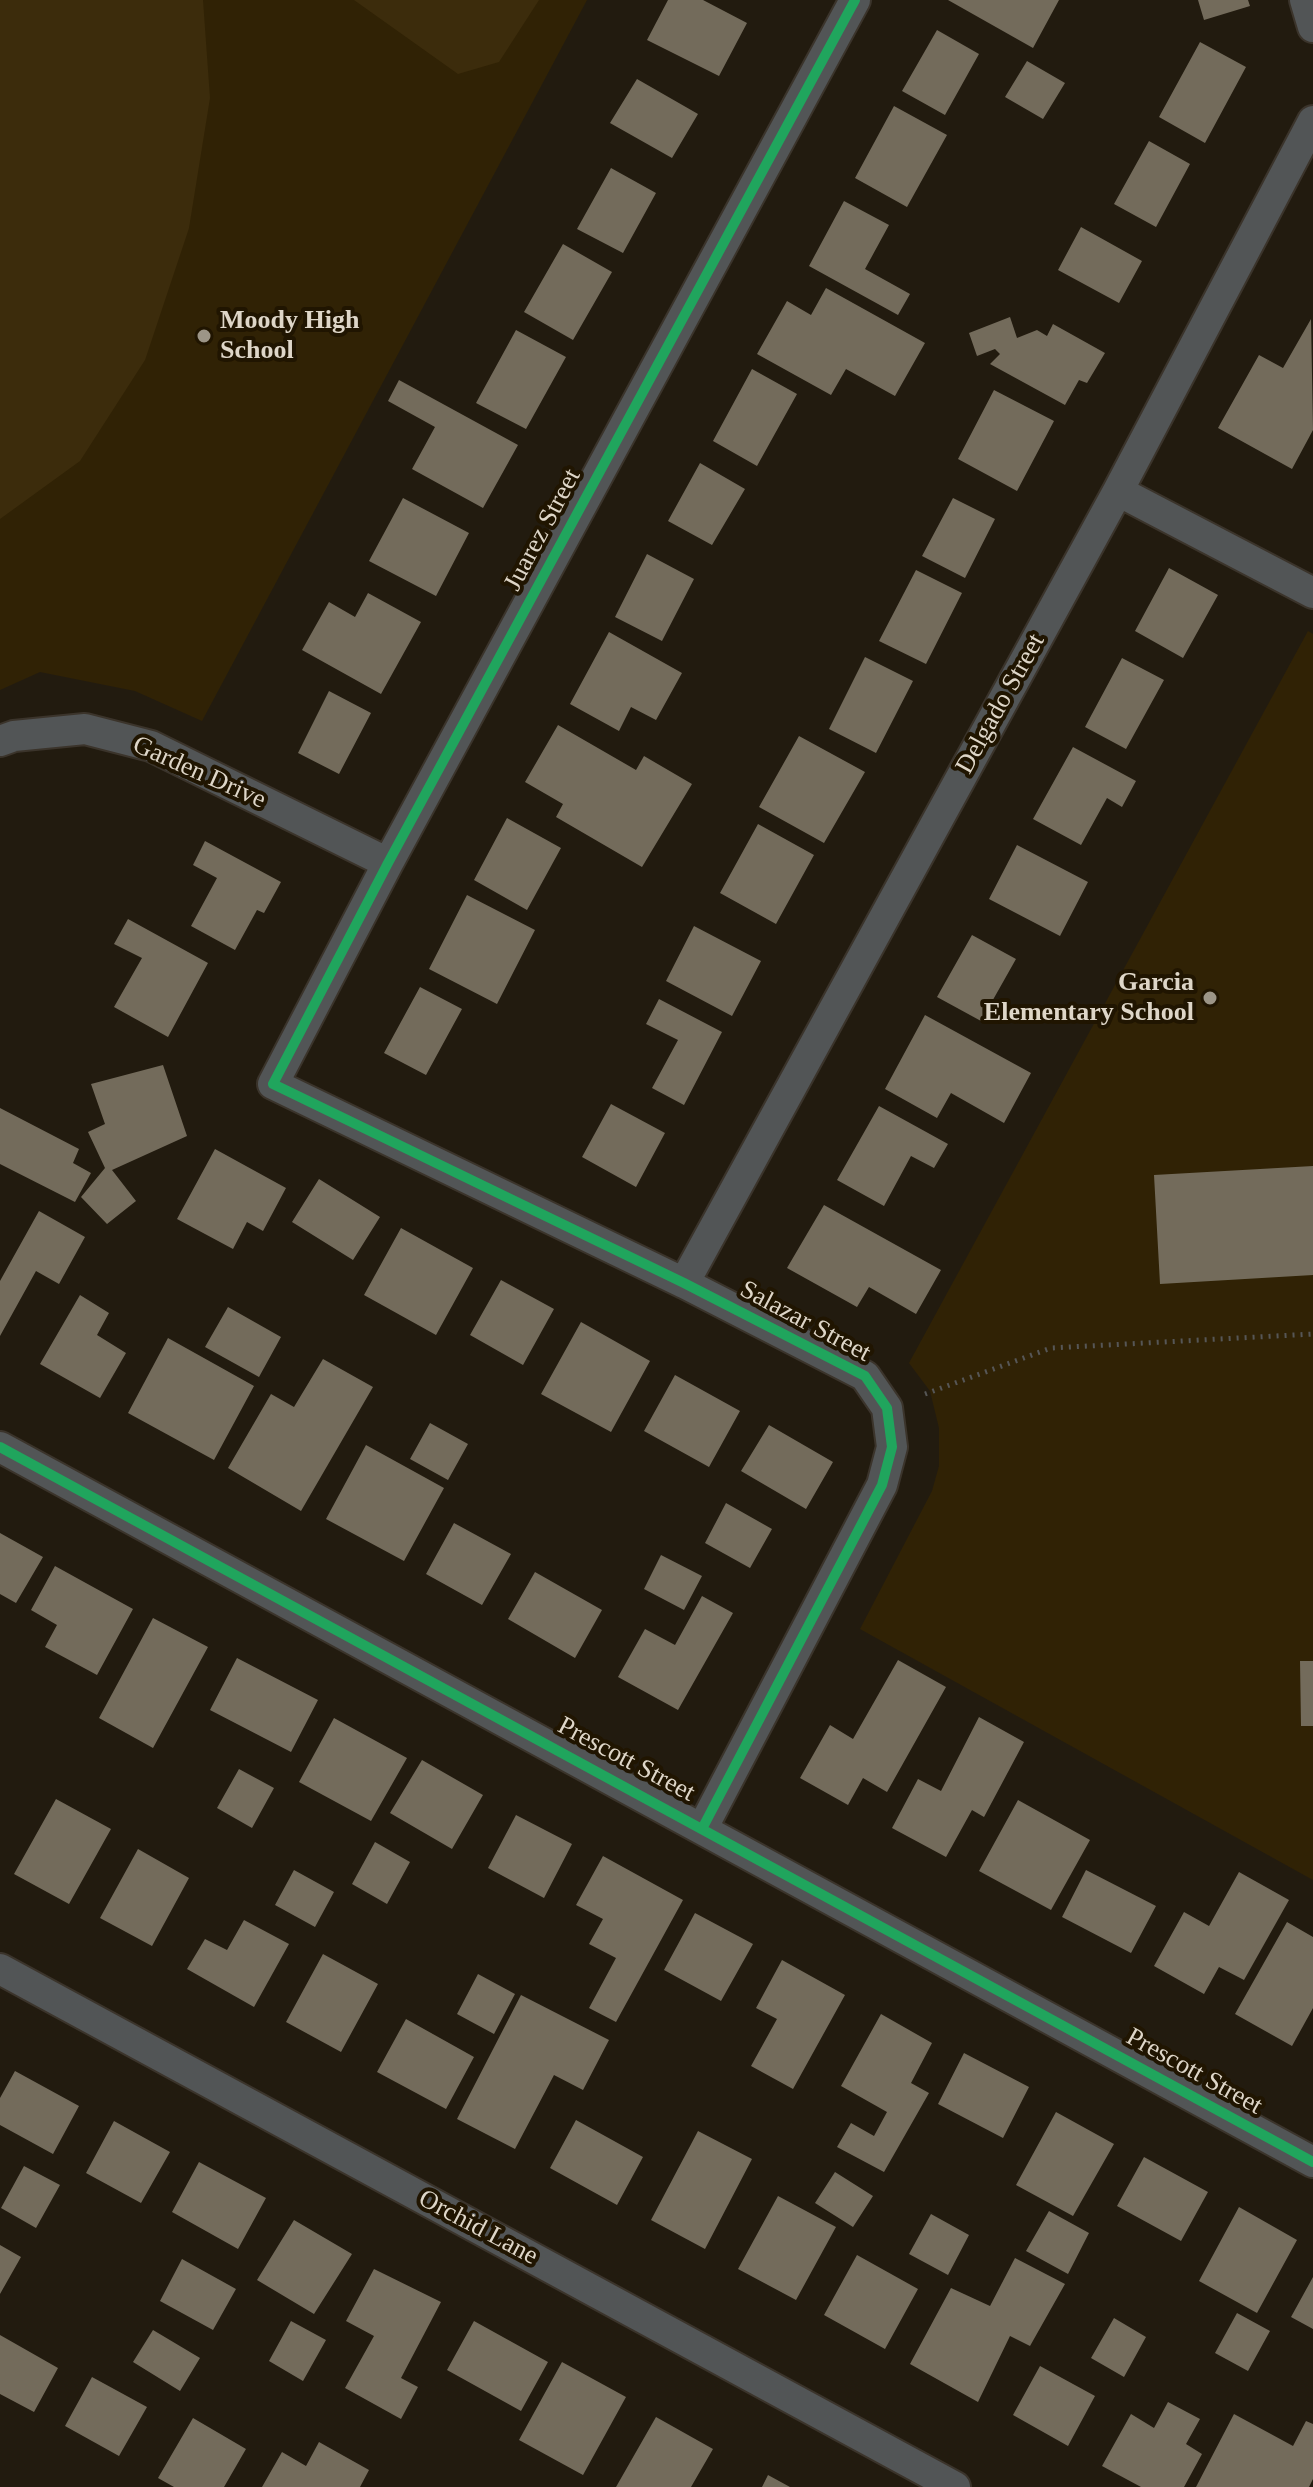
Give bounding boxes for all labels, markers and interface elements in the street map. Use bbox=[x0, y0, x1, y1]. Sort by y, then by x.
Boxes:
place label: Moody High School bbox=[220, 305, 359, 366]
marker: Moody High School bbox=[195, 327, 213, 345]
street label: Juarez Street bbox=[498, 464, 588, 596]
street label: Delgado Street bbox=[950, 629, 1052, 779]
street label: Garden Drive bbox=[128, 730, 270, 816]
place label: Garcia Elementary School bbox=[984, 967, 1194, 1028]
marker: Garcia Elementary School bbox=[1201, 989, 1219, 1007]
street label: Salazar Street bbox=[734, 1275, 876, 1369]
street label: Prescott Street bbox=[552, 1711, 700, 1809]
street label: Prescott Street bbox=[1120, 2022, 1268, 2122]
street label: Orchid Lane bbox=[413, 2184, 543, 2272]

